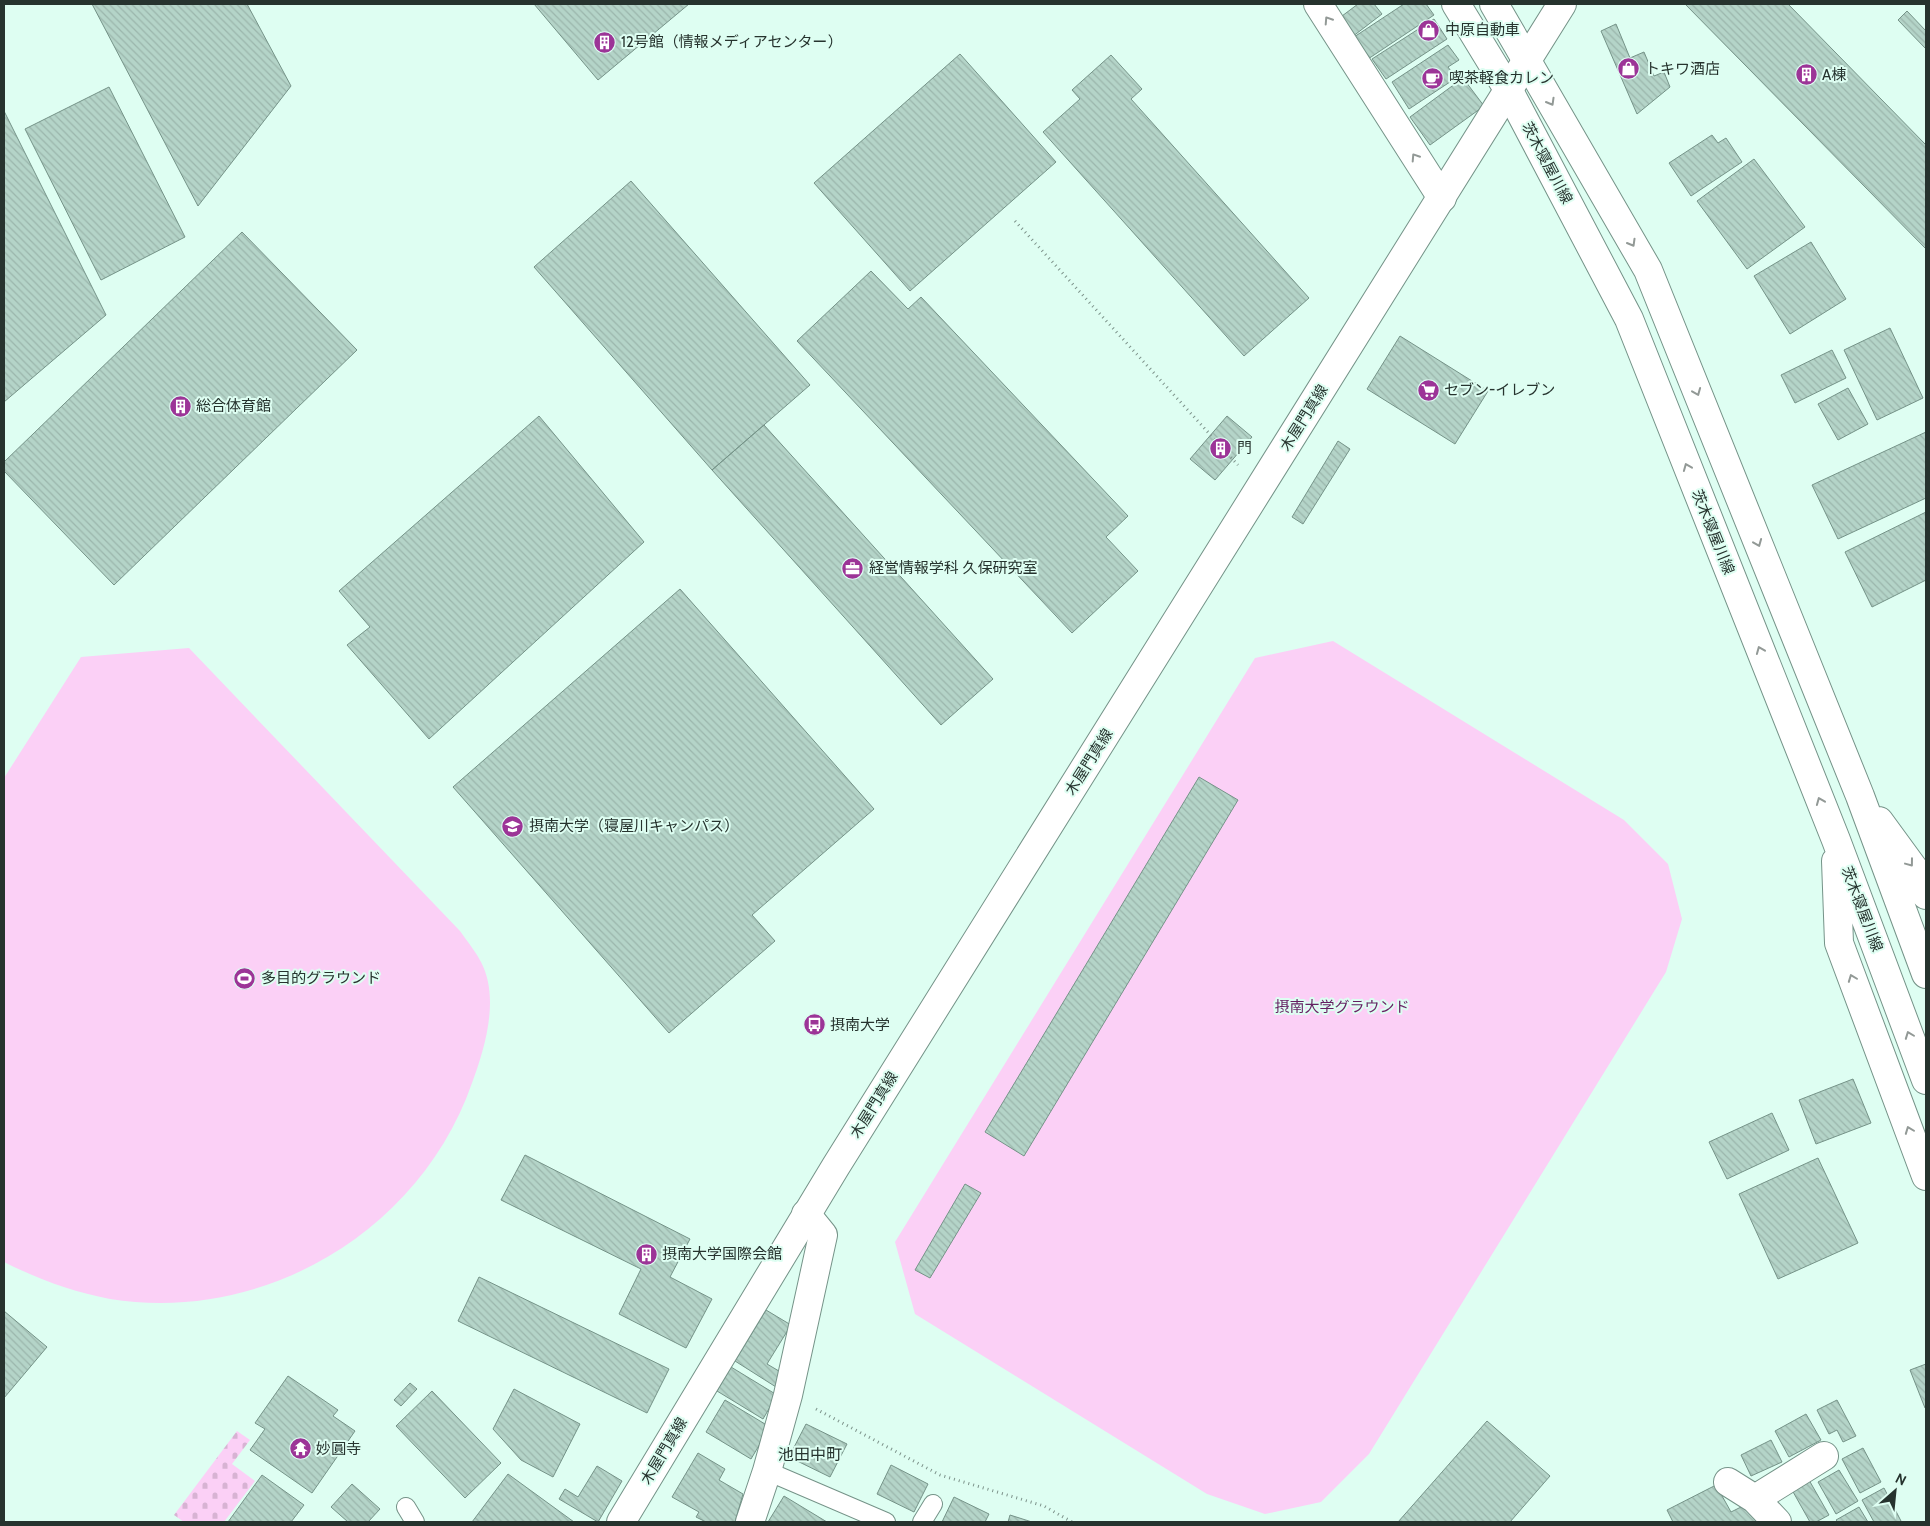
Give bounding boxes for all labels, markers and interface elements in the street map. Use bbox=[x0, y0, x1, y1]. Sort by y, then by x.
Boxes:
one-way arrow bbox=[1325, 16, 1334, 25]
shop icon: 中原自動車 bbox=[1417, 18, 1441, 42]
place label: 中原自動車 bbox=[1445, 21, 1520, 39]
building icon: 12号館（情報メディアセンター） bbox=[593, 30, 617, 54]
place label: 12号館（情報メディアセンター） bbox=[621, 33, 842, 51]
shop icon: トキワ酒店 bbox=[1617, 57, 1641, 81]
place label: トキワ酒店 bbox=[1645, 60, 1720, 78]
building icon: A棟 bbox=[1794, 63, 1818, 87]
cafe icon: 喫茶軽食カレン bbox=[1421, 66, 1445, 90]
place label: A棟 bbox=[1822, 66, 1846, 84]
place label: 喫茶軽食カレン bbox=[1449, 69, 1554, 87]
one-way arrow bbox=[1545, 97, 1555, 106]
street label: 茨木寝屋川線 bbox=[1518, 119, 1576, 207]
one-way arrow bbox=[1412, 153, 1422, 162]
one-way arrow bbox=[1626, 238, 1636, 247]
supermarket icon: セブン-イレブン bbox=[1416, 378, 1440, 402]
street label: 木屋門真線 bbox=[1276, 381, 1332, 455]
place label: セブン-イレブン bbox=[1444, 381, 1555, 399]
one-way arrow bbox=[1691, 387, 1701, 396]
building icon: 総合体育館 bbox=[168, 394, 192, 418]
place label: 総合体育館 bbox=[196, 397, 271, 415]
building icon: 門 bbox=[1209, 436, 1233, 460]
place label: 門 bbox=[1237, 439, 1252, 457]
one-way arrow bbox=[1683, 463, 1693, 471]
street label: 茨木寝屋川線 bbox=[1688, 487, 1738, 577]
one-way arrow bbox=[1752, 538, 1762, 546]
office icon: 経営情報学科 久保研究室 bbox=[841, 556, 865, 580]
place label: 経営情報学科 久保研究室 bbox=[869, 559, 1037, 577]
one-way arrow bbox=[1756, 646, 1766, 655]
street label: 木屋門真線 bbox=[1061, 725, 1117, 799]
one-way arrow bbox=[1816, 797, 1827, 806]
school or university icon: 摂南大学（寝屋川キャンパス） bbox=[501, 814, 525, 838]
place label: 摂南大学（寝屋川キャンパス） bbox=[529, 817, 739, 835]
one-way arrow bbox=[1904, 857, 1913, 867]
street label: 茨木寝屋川線 bbox=[1837, 864, 1887, 954]
sports icon: 多目的グラウンド bbox=[233, 966, 257, 990]
place label: 多目的グラウンド bbox=[261, 969, 381, 987]
one-way arrow bbox=[1848, 974, 1858, 983]
park label: 摂南大学グラウンド bbox=[1274, 998, 1410, 1016]
bus stop icon: 摂南大学 bbox=[802, 1013, 826, 1037]
place label: 摂南大学 bbox=[830, 1016, 890, 1034]
one-way arrow bbox=[1905, 1031, 1915, 1040]
street label: 木屋門真線 bbox=[846, 1068, 902, 1142]
one-way arrow bbox=[1905, 1127, 1915, 1135]
building icon: 摂南大学国際会館 bbox=[634, 1242, 658, 1266]
place label: 摂南大学国際会館 bbox=[662, 1245, 782, 1263]
street label: 木屋門真線 bbox=[637, 1414, 691, 1488]
temple icon: 妙圓寺 bbox=[288, 1437, 312, 1461]
place label: 妙圓寺 bbox=[316, 1440, 361, 1458]
district label: 池田中町 bbox=[778, 1445, 842, 1464]
north arrow bbox=[1870, 1466, 1920, 1516]
text: N bbox=[1892, 1469, 1909, 1490]

